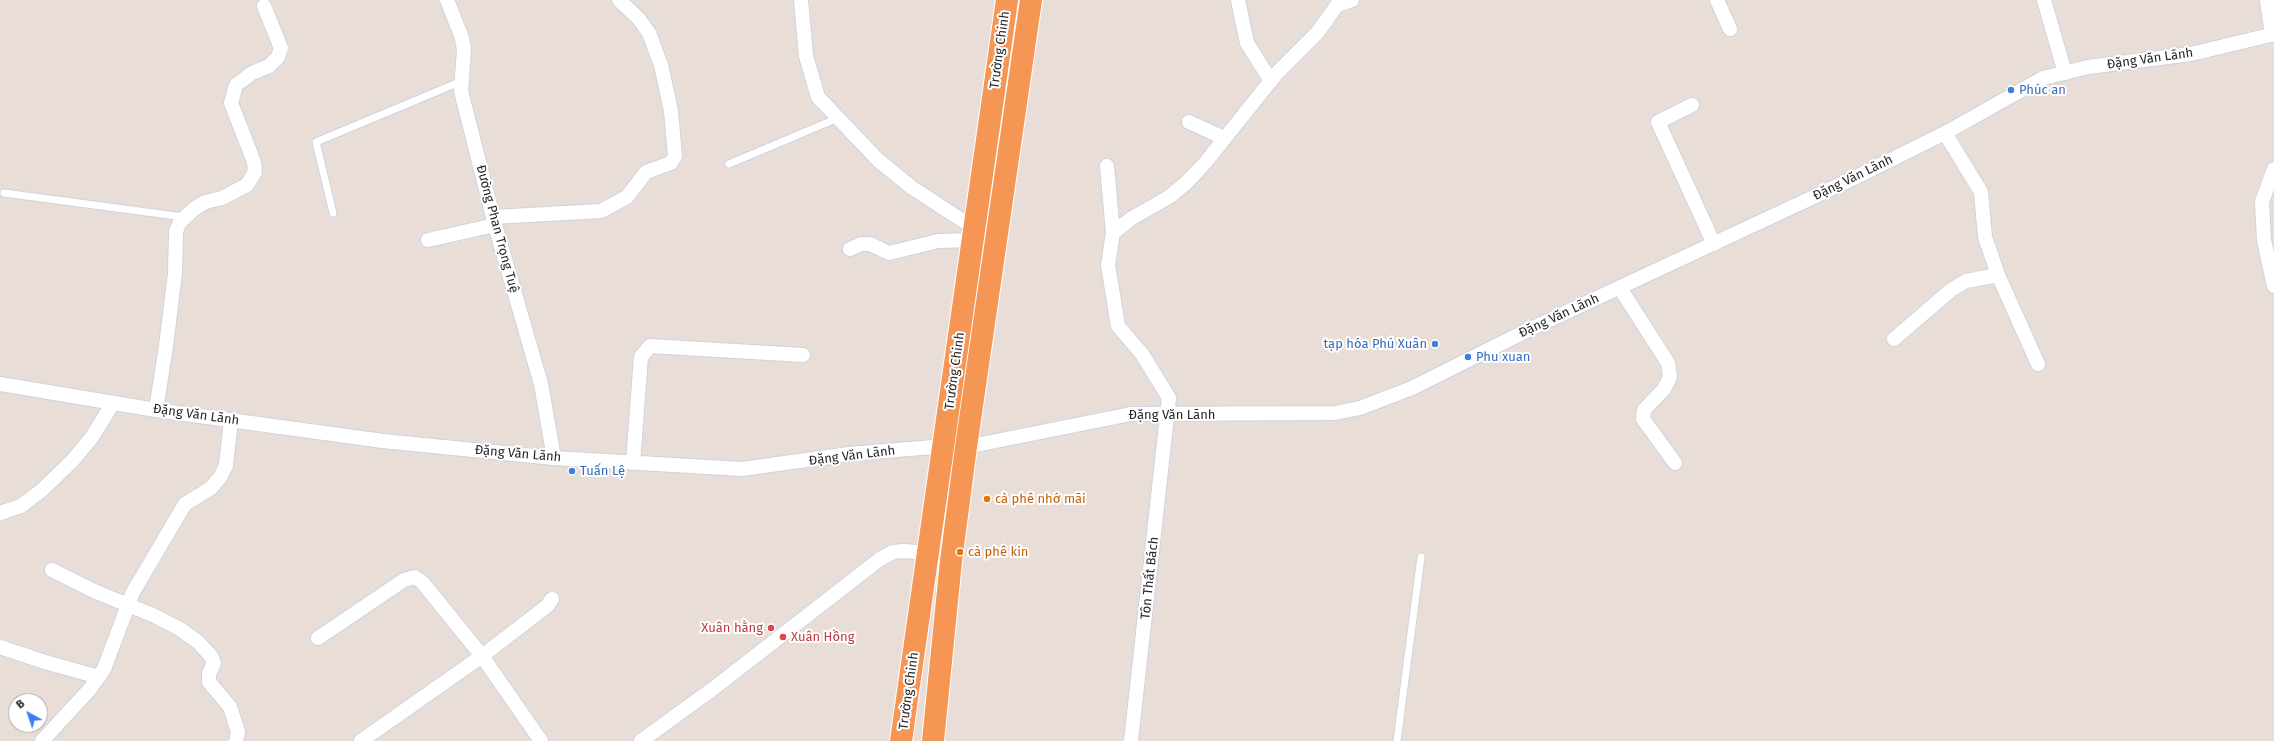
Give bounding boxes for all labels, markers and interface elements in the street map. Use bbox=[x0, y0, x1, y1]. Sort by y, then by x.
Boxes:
street label: Trường Chinh bbox=[987, 10, 1013, 90]
street label: Đặng Văn Lãnh bbox=[2106, 45, 2194, 73]
place label: Phúc an bbox=[2019, 82, 2066, 98]
marker: Phúc an bbox=[2006, 85, 2016, 95]
street label: Đặng Văn Lãnh bbox=[1811, 152, 1895, 204]
street label: Đường Phan Trọng Tuệ bbox=[472, 163, 522, 295]
street label: Đặng Văn Lãnh bbox=[1516, 291, 1602, 341]
street label: Trường Chinh bbox=[942, 331, 968, 411]
place label: tạp hóa Phú Xuân bbox=[1323, 336, 1427, 352]
marker: tạp hóa Phú Xuân bbox=[1430, 339, 1440, 349]
place label: Phu xuan bbox=[1476, 349, 1530, 365]
marker: Phu xuan bbox=[1463, 352, 1473, 362]
street label: Đặng Văn Lãnh bbox=[152, 401, 240, 429]
street label: Đặng Văn Lãnh bbox=[1129, 407, 1215, 423]
street label: Đặng Văn Lãnh bbox=[474, 442, 562, 466]
street label: Đặng Văn Lãnh bbox=[808, 443, 896, 469]
place label: Tuấn Lệ bbox=[580, 463, 625, 479]
marker: Tuấn Lệ bbox=[567, 466, 577, 476]
place label: cà phê nhớ mãi bbox=[995, 491, 1086, 507]
marker: cà phê nhớ mãi bbox=[982, 494, 992, 504]
street label: Tôn Thất Bách bbox=[1138, 536, 1162, 620]
place label: cà phê kin bbox=[968, 544, 1028, 560]
marker: cà phê kin bbox=[955, 547, 965, 557]
place label: Xuân hằng bbox=[701, 620, 763, 636]
marker: Xuân hằng bbox=[766, 623, 776, 633]
place label: Xuân Hồng bbox=[791, 629, 854, 645]
marker: Xuân Hồng bbox=[778, 632, 788, 642]
street label: Trường Chinh bbox=[896, 651, 922, 731]
north arrow bbox=[8, 693, 48, 733]
text: B bbox=[14, 697, 27, 711]

